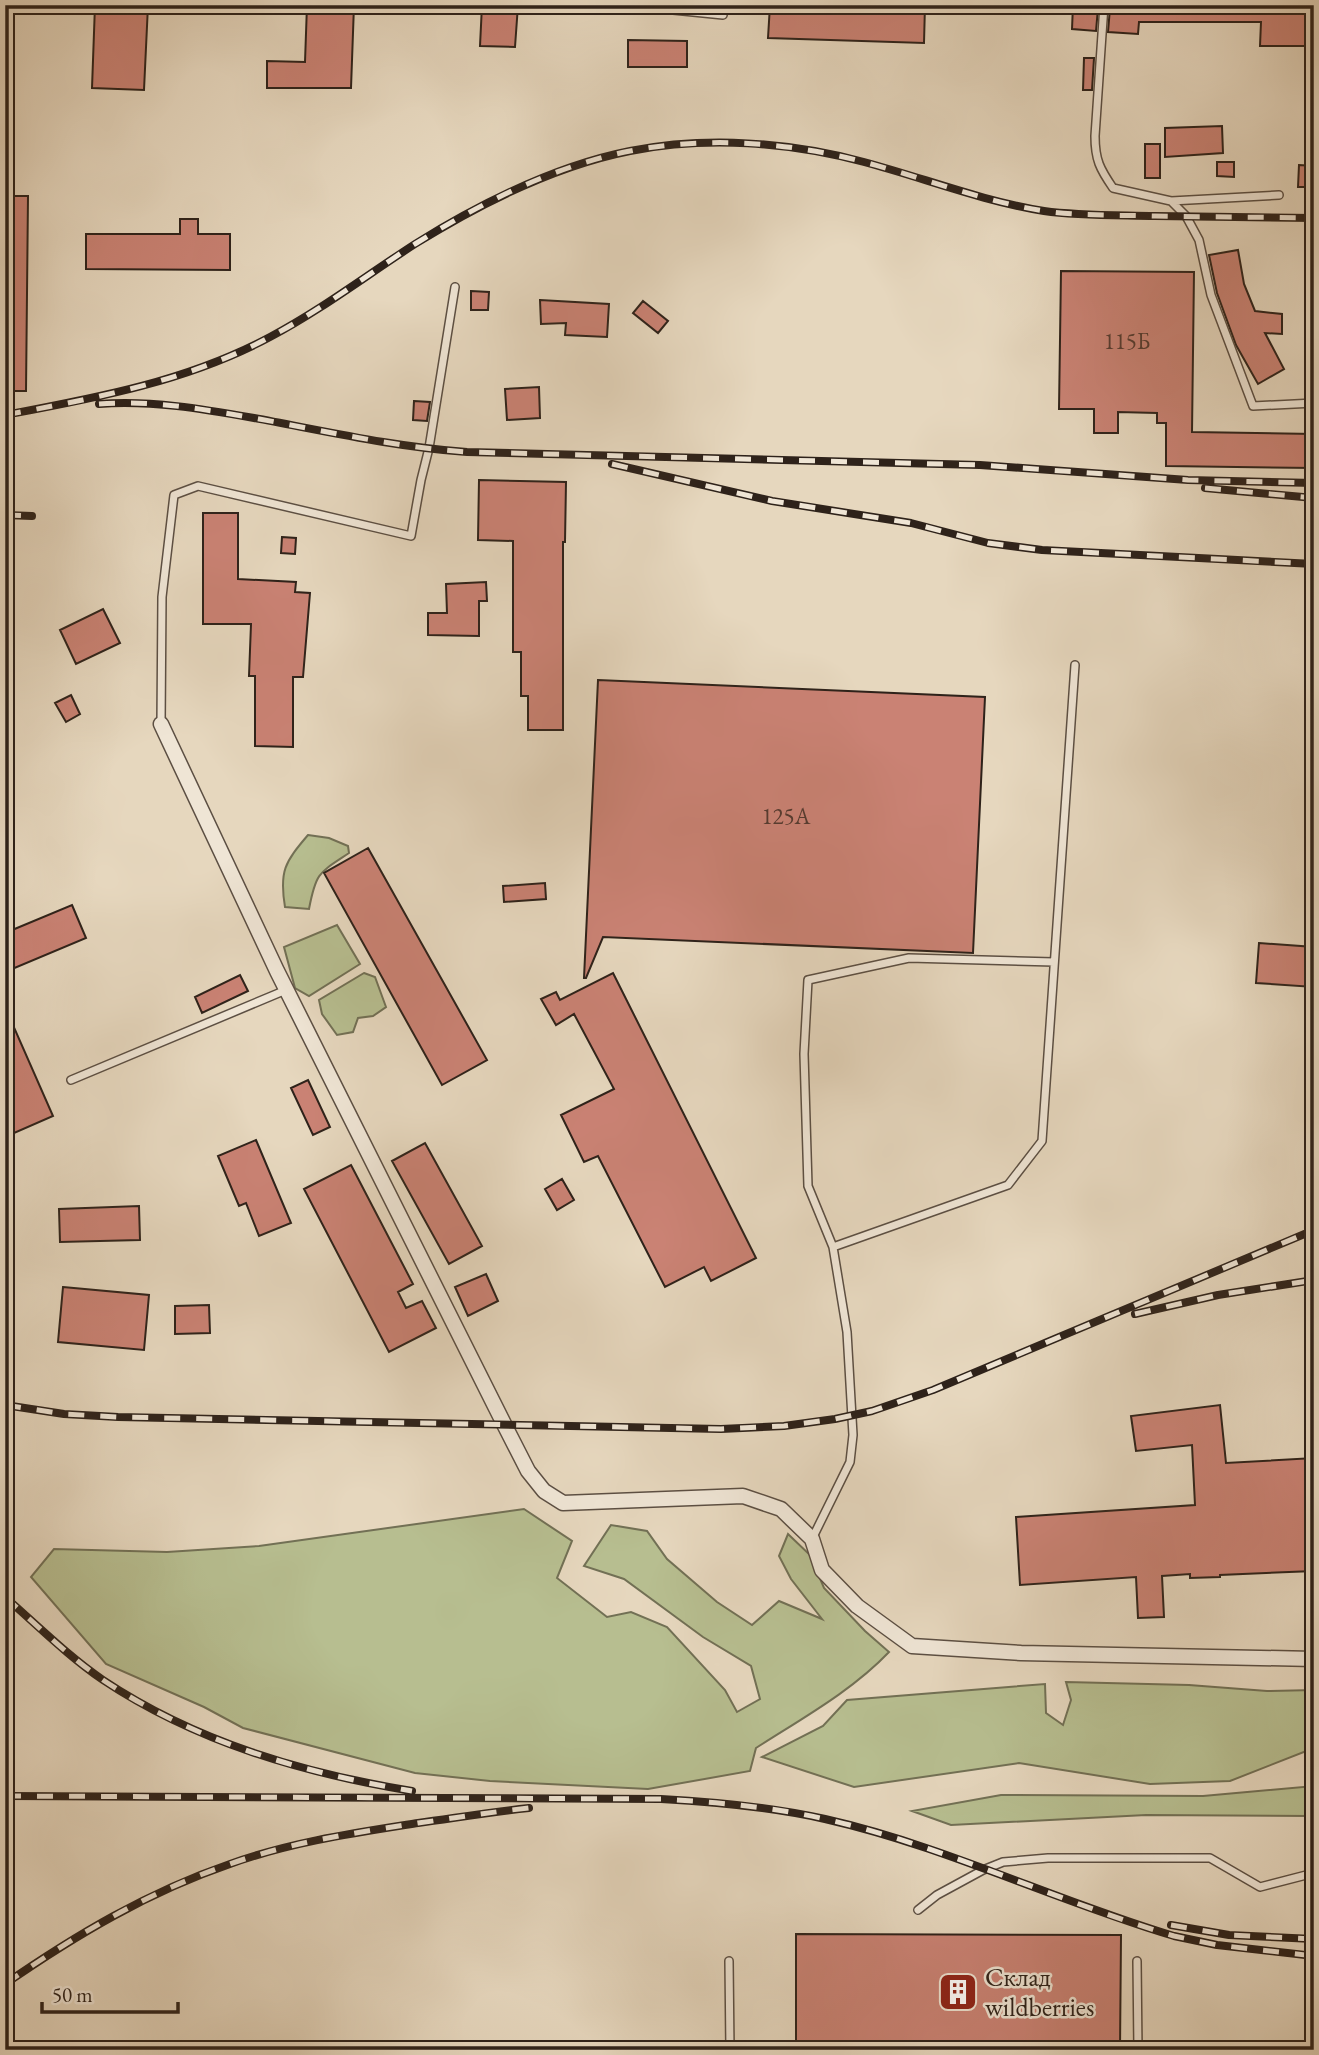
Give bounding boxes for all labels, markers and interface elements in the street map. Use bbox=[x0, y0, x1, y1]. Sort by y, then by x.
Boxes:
house number: 115Б bbox=[1104, 326, 1150, 356]
house number: 125А bbox=[761, 801, 812, 831]
place label: Склад wildberries bbox=[985, 1960, 1094, 2024]
scale bar bbox=[42, 1971, 178, 2015]
building icon: Склад wildberries bbox=[937, 1971, 979, 2013]
text: 50 m bbox=[52, 1981, 93, 2008]

